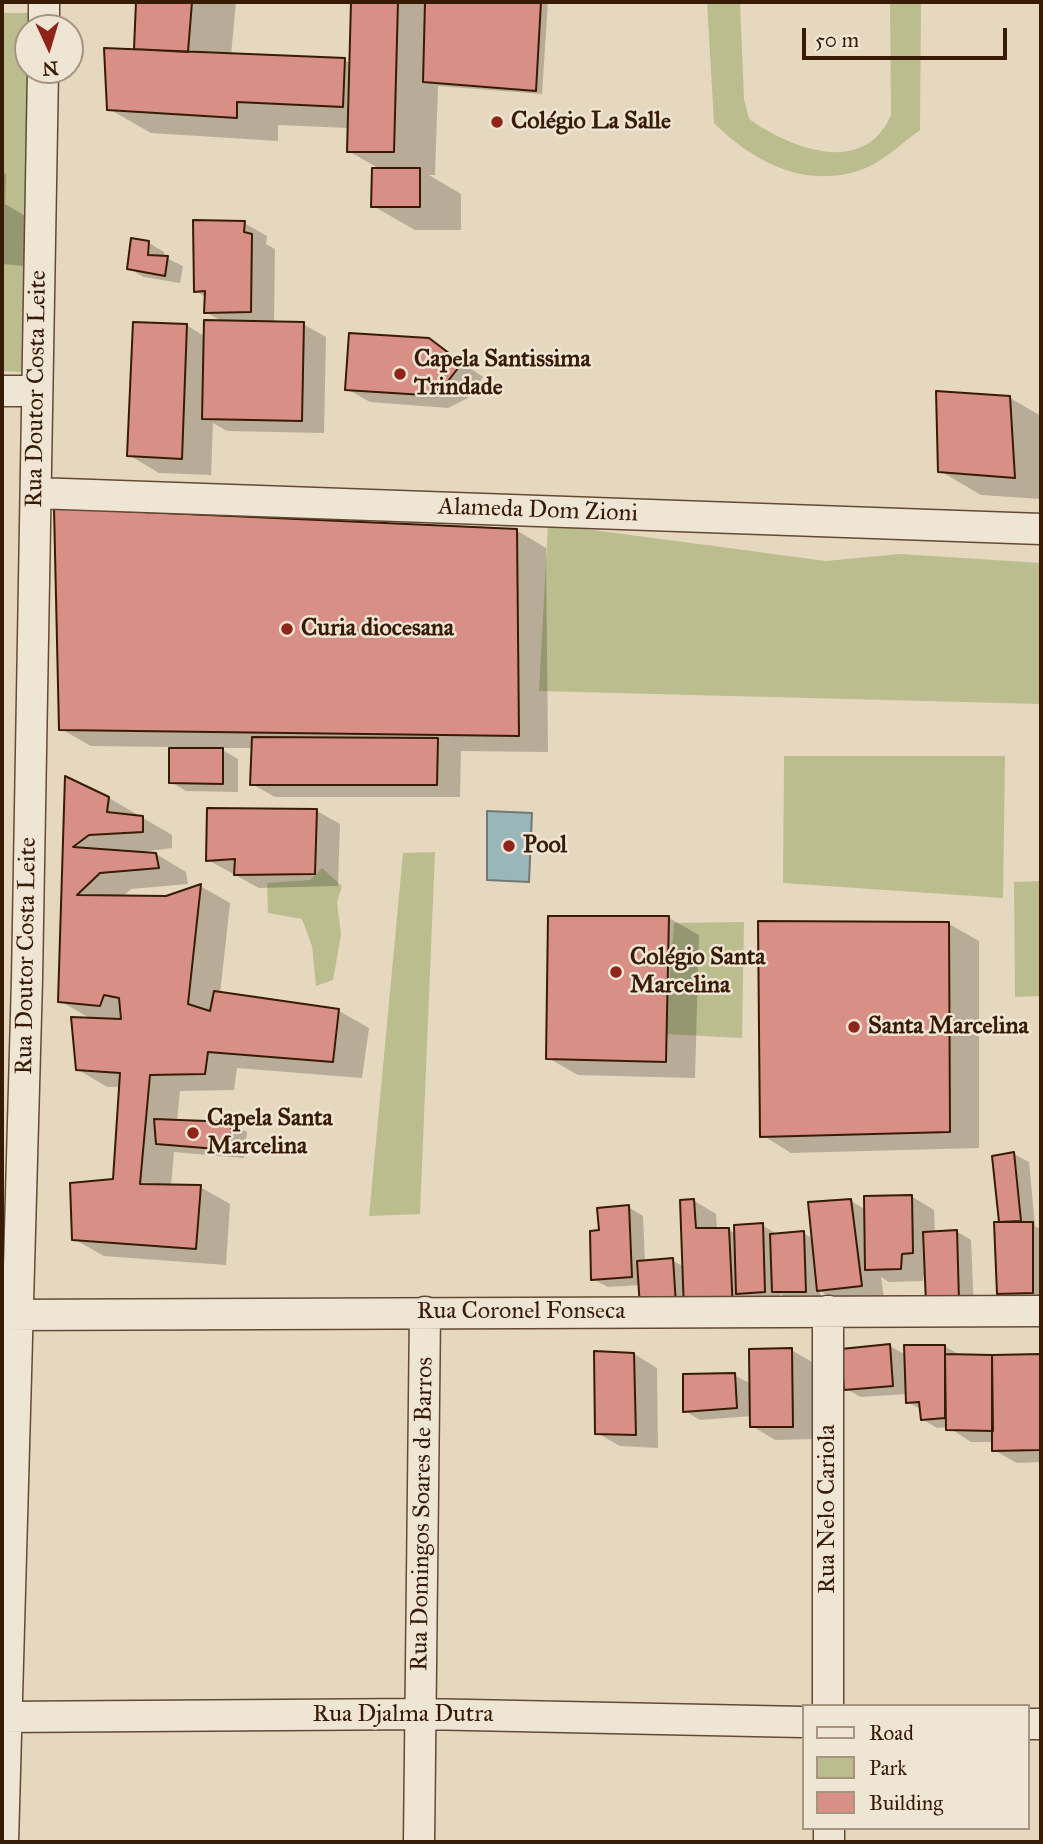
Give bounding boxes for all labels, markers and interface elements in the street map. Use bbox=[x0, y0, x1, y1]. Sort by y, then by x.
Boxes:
north arrow bbox=[14, 14, 84, 84]
scale bar bbox=[805, 14, 1010, 58]
text: 50 m bbox=[815, 27, 859, 53]
text: N bbox=[42, 56, 59, 80]
place label: Colégio La Salle bbox=[511, 108, 671, 136]
marker: Colégio La Salle bbox=[489, 114, 505, 130]
street label: Rua Doutor Costa Leite bbox=[21, 270, 53, 508]
place label: Capela Santissima Trindade bbox=[414, 346, 591, 402]
marker: Capela Santissima Trindade bbox=[392, 366, 408, 382]
street label: Alameda Dom Zioni bbox=[438, 493, 638, 529]
place label: Curia diocesana bbox=[301, 615, 454, 643]
marker: Curia diocesana bbox=[279, 621, 295, 637]
place label: Pool bbox=[523, 832, 567, 860]
street label: Rua Doutor Costa Leite bbox=[11, 837, 43, 1075]
marker: Pool bbox=[501, 838, 517, 854]
place label: Colégio Santa Marcelina bbox=[630, 944, 766, 1000]
marker: Colégio Santa Marcelina bbox=[608, 964, 624, 980]
place label: Santa Marcelina bbox=[868, 1013, 1029, 1041]
marker: Santa Marcelina bbox=[846, 1019, 862, 1035]
place label: Capela Santa Marcelina bbox=[207, 1105, 333, 1161]
marker: Capela Santa Marcelina bbox=[185, 1125, 201, 1141]
street label: Rua Coronel Fonseca bbox=[417, 1298, 625, 1326]
street label: Rua Domingos Soares de Barros bbox=[406, 1357, 440, 1671]
street label: Rua Nelo Cariola bbox=[814, 1424, 842, 1594]
street label: Rua Djalma Dutra bbox=[312, 1701, 494, 1729]
legend bbox=[802, 1704, 1029, 1830]
text: Road bbox=[869, 1720, 914, 1746]
text: Park bbox=[869, 1755, 907, 1781]
text: Building bbox=[869, 1790, 943, 1816]

